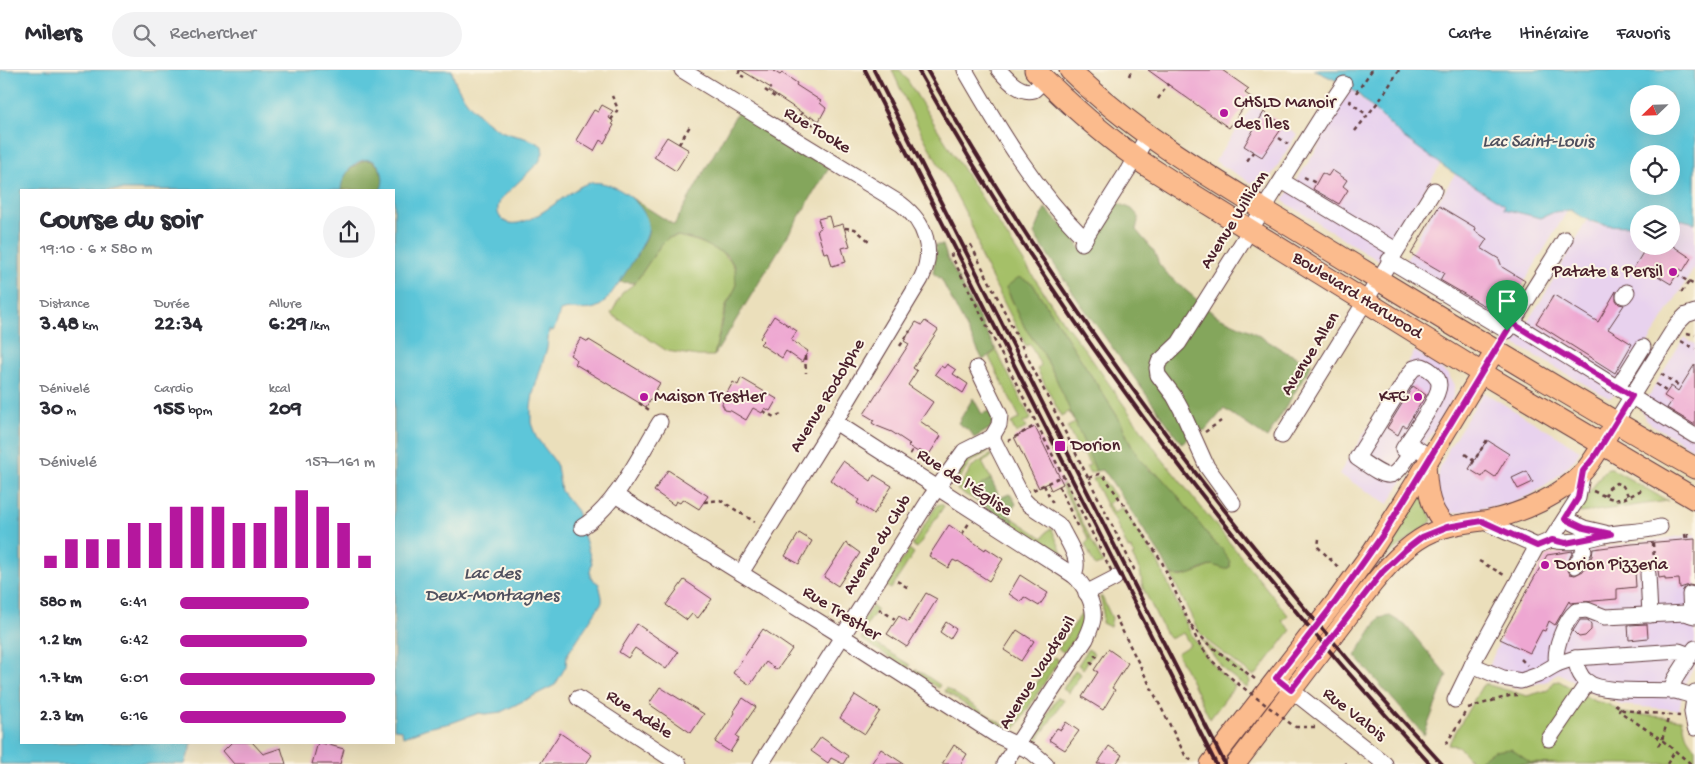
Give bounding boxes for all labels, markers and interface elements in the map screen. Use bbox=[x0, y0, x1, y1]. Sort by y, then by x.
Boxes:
search box bbox=[112, 12, 462, 57]
text: Milers bbox=[25, 20, 82, 49]
icon: search bbox=[130, 21, 158, 49]
text: Rechercher bbox=[170, 23, 256, 46]
text: Carte bbox=[1448, 24, 1491, 45]
text: Itinéraire bbox=[1519, 24, 1589, 45]
text: Favoris bbox=[1617, 24, 1670, 45]
north arrow bbox=[1630, 85, 1680, 135]
map controls bbox=[1630, 85, 1680, 255]
place label: CHSLD Manoir des Îles bbox=[1234, 93, 1337, 135]
street label: Rue Tooke bbox=[780, 103, 855, 160]
marker: CHSLD Manoir des Îles bbox=[1218, 107, 1230, 119]
water label: Lac Saint-Louis bbox=[1482, 131, 1596, 154]
button: locate bbox=[1630, 145, 1680, 195]
street label: Avenue William bbox=[1196, 167, 1274, 273]
text: Course du soir bbox=[40, 205, 201, 238]
button: layers bbox=[1630, 205, 1680, 255]
button: share bbox=[323, 206, 375, 258]
text: 19:10 · 6 × 580 m bbox=[40, 241, 152, 260]
street label: Boulevard Harwood bbox=[1287, 247, 1427, 345]
place label: Patate & Persil bbox=[1551, 262, 1663, 283]
marker: Patate & Persil bbox=[1667, 266, 1679, 278]
pin bbox=[1486, 280, 1528, 331]
icon: arrive bbox=[1493, 287, 1521, 315]
text: Distance bbox=[40, 296, 89, 313]
text: Durée bbox=[154, 296, 189, 313]
text: Allure bbox=[269, 296, 302, 313]
street label: Avenue Allen bbox=[1277, 308, 1345, 400]
text: 3.48 bbox=[40, 313, 79, 338]
text: 22:34 bbox=[154, 313, 202, 338]
text: 6:29 bbox=[269, 313, 307, 338]
text: km bbox=[79, 318, 98, 335]
text: /km bbox=[307, 318, 330, 335]
street label: Avenue Rodolphe bbox=[786, 335, 871, 457]
text: Dénivelé bbox=[40, 381, 90, 398]
text: Cardio bbox=[154, 381, 193, 398]
text: kcal bbox=[269, 381, 291, 398]
place label: Maison Trestler bbox=[654, 387, 767, 408]
place label: KFC bbox=[1379, 387, 1409, 408]
marker: Maison Trestler bbox=[638, 391, 650, 403]
marker: KFC bbox=[1412, 391, 1424, 403]
text: 30 bbox=[40, 398, 63, 423]
text: 155 bbox=[154, 398, 185, 423]
text: 209 bbox=[269, 398, 301, 423]
text: m bbox=[63, 403, 76, 420]
text: bpm bbox=[185, 403, 212, 420]
place label: Dorion bbox=[1070, 436, 1121, 457]
marker: Dorion bbox=[1053, 439, 1067, 453]
street label: Rue de l'Église bbox=[912, 444, 1016, 522]
text: Dénivelé bbox=[40, 454, 97, 473]
text: 157–161 m bbox=[306, 454, 375, 473]
street label: Avenue du Club bbox=[839, 491, 917, 599]
place label: Dorion Pizzeria bbox=[1554, 555, 1669, 576]
marker: Dorion Pizzeria bbox=[1539, 559, 1551, 571]
water label: Lac des Deux-Montagnes bbox=[425, 563, 561, 608]
street label: Rue Trestler bbox=[798, 582, 885, 647]
text: 580 m bbox=[40, 594, 81, 613]
text: 6:41 bbox=[120, 594, 147, 613]
street label: Avenue Vaudreuil bbox=[995, 613, 1081, 733]
text: 1.2 km bbox=[40, 632, 82, 651]
text: 6:42 bbox=[120, 632, 149, 651]
text: 1.7 km bbox=[40, 670, 82, 689]
text: 6:01 bbox=[120, 670, 149, 689]
street label: Rue Valois bbox=[1318, 684, 1391, 747]
street label: Rue Adèle bbox=[602, 686, 677, 745]
text: 2.3 km bbox=[40, 708, 83, 727]
text: 6:16 bbox=[120, 708, 148, 727]

